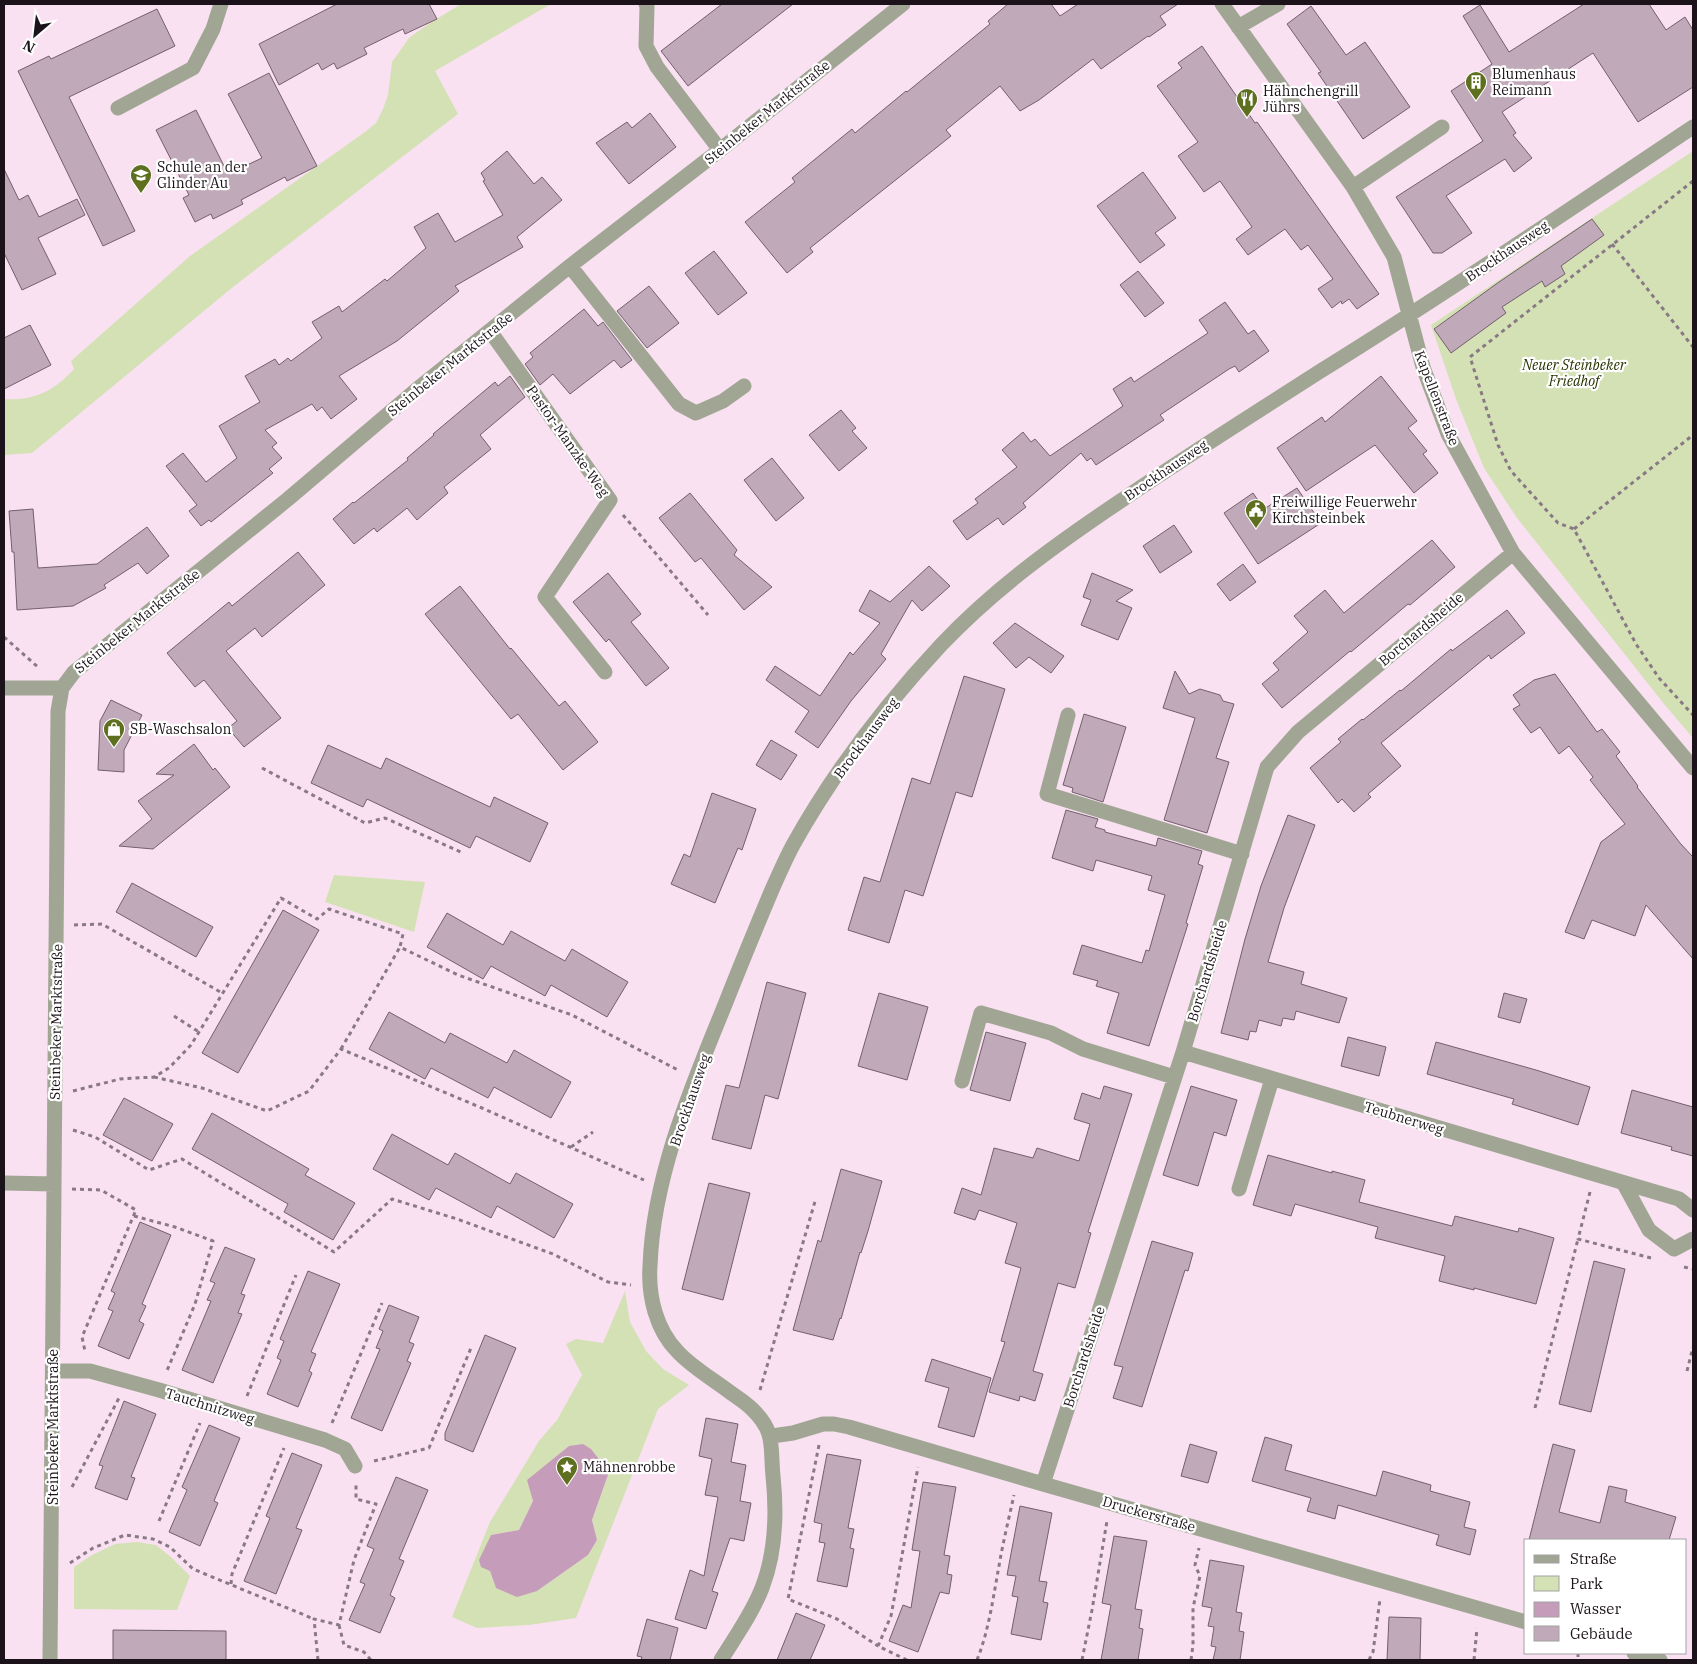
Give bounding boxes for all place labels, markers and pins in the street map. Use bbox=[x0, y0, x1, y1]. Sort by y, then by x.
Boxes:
place label: Blumenhaus Reimann bbox=[1492, 65, 1576, 99]
building icon: Blumenhaus Reimann bbox=[1464, 70, 1488, 101]
place label: Hähnchengrill Jührs bbox=[1263, 82, 1358, 116]
restaurant icon: Hähnchengrill Jührs bbox=[1235, 87, 1259, 118]
place label: Schule an der Glinder Au bbox=[157, 158, 248, 192]
school or university icon: Schule an der Glinder Au bbox=[129, 163, 153, 194]
place label: Freiwillige Feuerwehr Kirchsteinbek bbox=[1272, 493, 1417, 527]
public building icon: Freiwillige Feuerwehr Kirchsteinbek bbox=[1244, 498, 1268, 529]
shop icon: SB-Waschsalon bbox=[102, 717, 126, 748]
place label: SB-Waschsalon bbox=[130, 720, 231, 738]
place icon: Mähnenrobbe bbox=[555, 1455, 579, 1486]
place label: Mähnenrobbe bbox=[583, 1458, 675, 1476]

